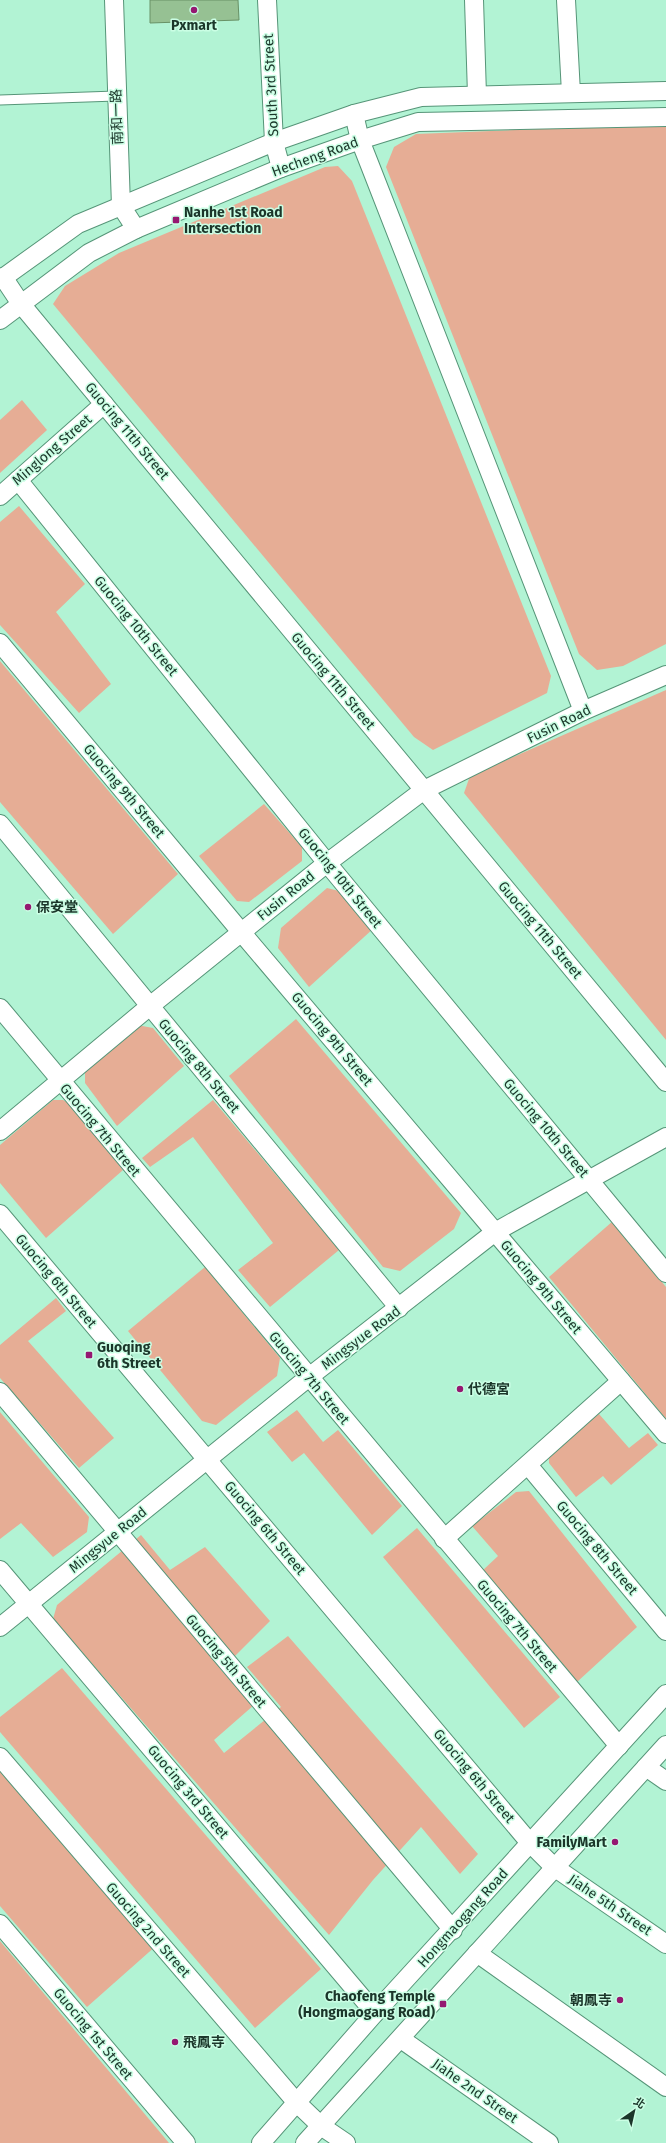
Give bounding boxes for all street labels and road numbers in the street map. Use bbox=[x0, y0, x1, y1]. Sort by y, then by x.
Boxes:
street label: South 3rd Street bbox=[260, 32, 282, 137]
street label: 南和一路 bbox=[108, 89, 126, 145]
street label: Hecheng Road bbox=[269, 133, 361, 181]
street label: Guocing 11th Street bbox=[81, 379, 173, 484]
street label: Minglong Street bbox=[9, 410, 96, 489]
street label: Guocing 10th Street bbox=[90, 573, 182, 680]
street label: Guocing 11th Street bbox=[287, 629, 379, 734]
street label: Fusin Road bbox=[524, 701, 594, 747]
street label: Guocing 9th Street bbox=[80, 741, 169, 842]
street label: Guocing 10th Street bbox=[294, 825, 386, 932]
street label: Fusin Road bbox=[254, 868, 318, 924]
street label: Guocing 11th Street bbox=[494, 878, 586, 983]
street label: Guocing 9th Street bbox=[288, 989, 377, 1090]
street label: Guocing 8th Street bbox=[155, 1015, 244, 1117]
street label: Guocing 10th Street bbox=[500, 1075, 593, 1182]
street label: Guocing 7th Street bbox=[56, 1080, 144, 1181]
street label: Guocing 6th Street bbox=[12, 1231, 101, 1332]
street label: Guocing 9th Street bbox=[497, 1237, 586, 1338]
street label: Mingsyue Road bbox=[318, 1303, 404, 1373]
street label: Guocing 7th Street bbox=[265, 1328, 353, 1429]
street label: Guocing 6th Street bbox=[221, 1478, 310, 1579]
street label: Guocing 8th Street bbox=[553, 1497, 642, 1599]
street label: Mingsyue Road bbox=[66, 1503, 150, 1577]
street label: Guocing 7th Street bbox=[473, 1576, 561, 1677]
street label: Guocing 5th Street bbox=[182, 1611, 271, 1712]
street label: Guocing 6th Street bbox=[430, 1726, 519, 1827]
street label: Guocing 3rd Street bbox=[144, 1742, 233, 1843]
street label: Hongmaogang Road bbox=[414, 1865, 512, 1971]
street label: Jiahe 5th Street bbox=[565, 1871, 656, 1940]
street label: Guocing 2nd Street bbox=[102, 1879, 194, 1982]
street label: Guocing 1st Street bbox=[50, 1985, 137, 2084]
street label: Jiahe 2nd Street bbox=[429, 2055, 522, 2127]

